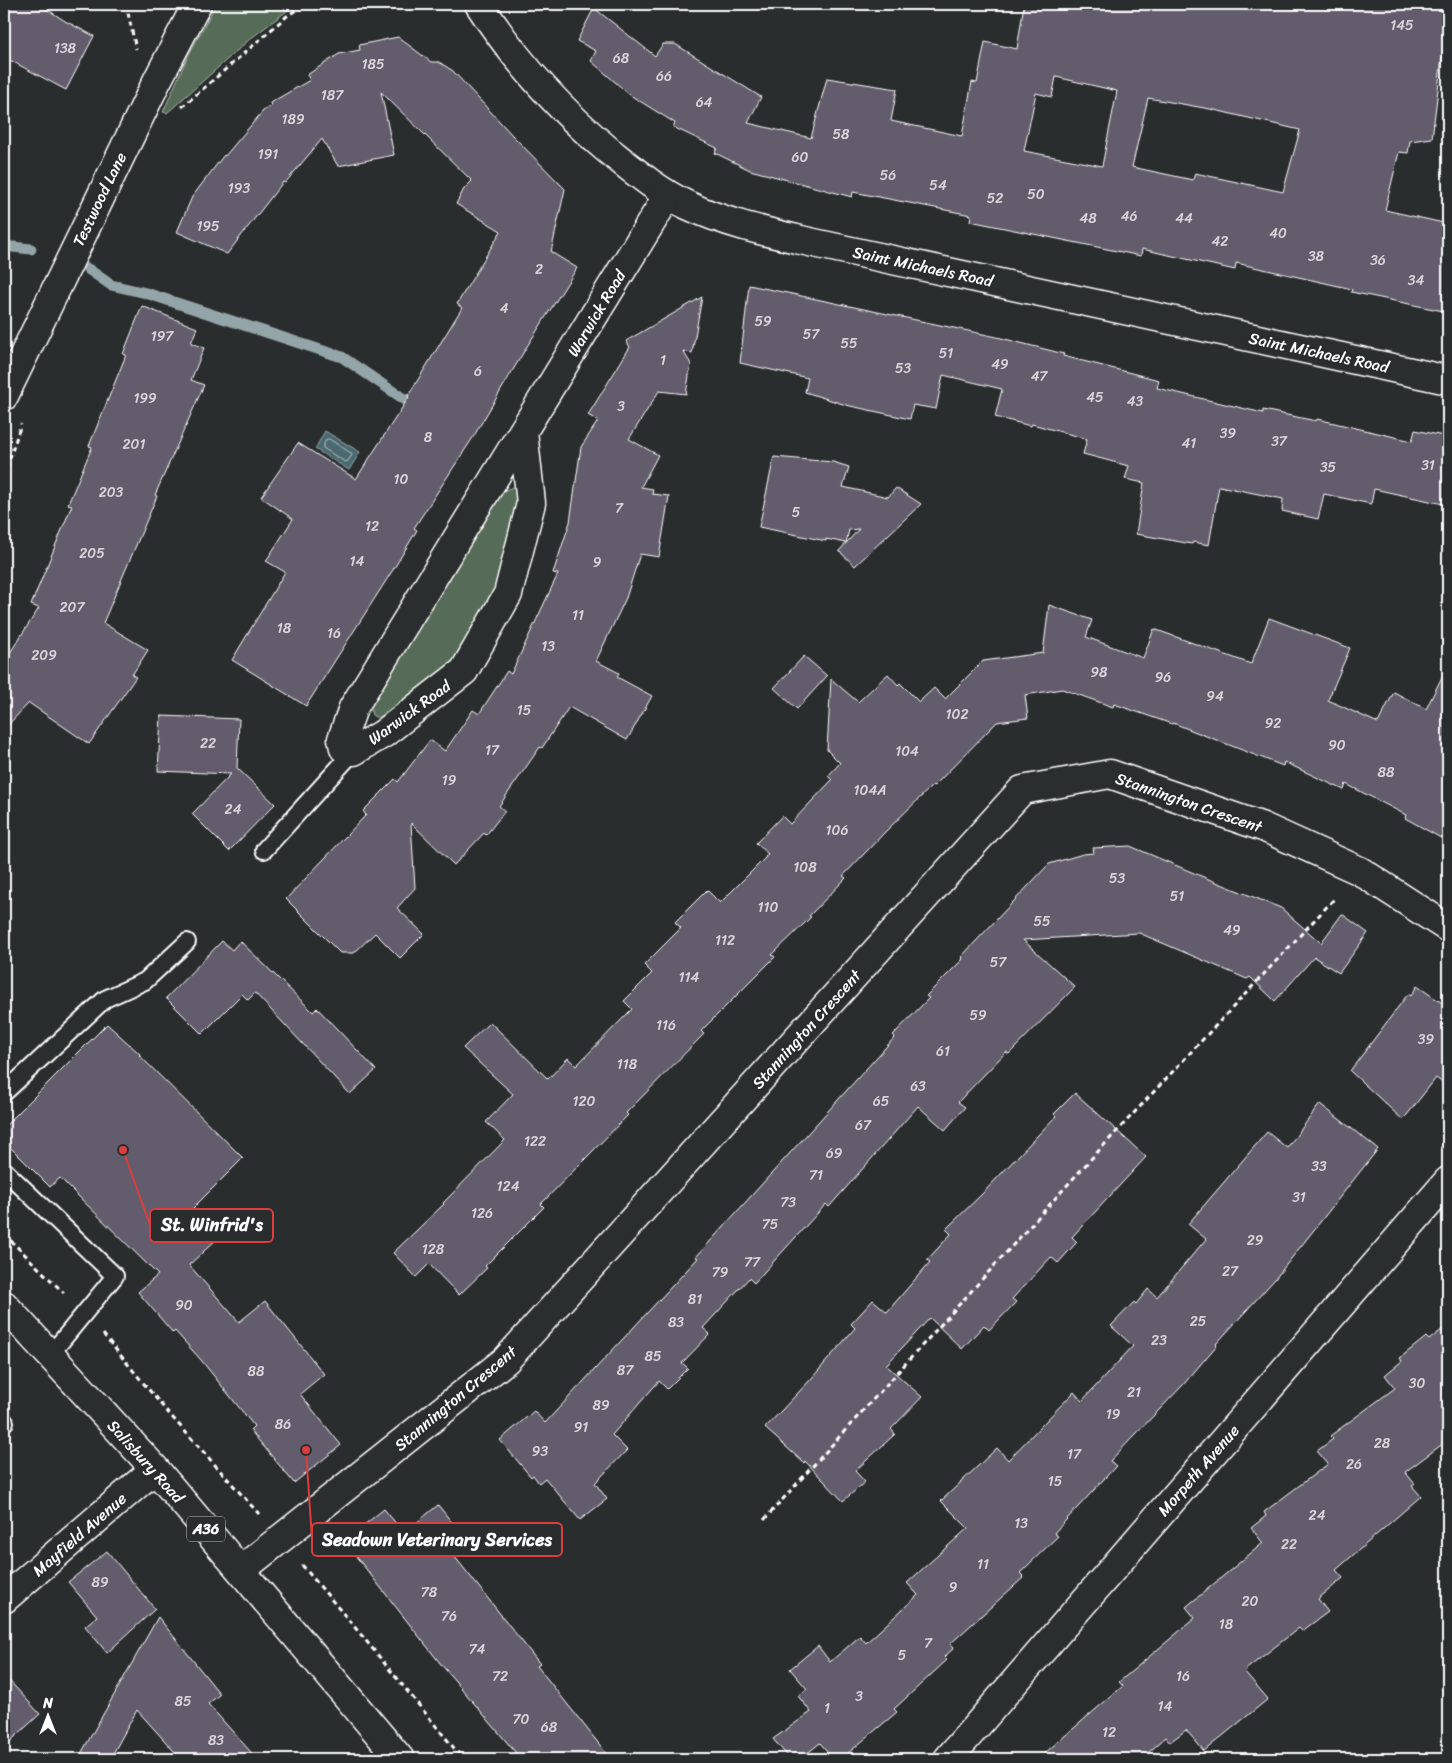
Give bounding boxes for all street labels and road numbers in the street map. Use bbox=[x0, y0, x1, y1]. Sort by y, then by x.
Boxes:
street label: Testwood Lane bbox=[64, 147, 135, 251]
street label: Saint Michaels Road bbox=[850, 238, 997, 296]
street label: Warwick Road bbox=[559, 263, 635, 362]
street label: Saint Michaels Road bbox=[1246, 324, 1393, 382]
street label: Warwick Road bbox=[361, 671, 458, 753]
street label: Stannington Crescent bbox=[1112, 764, 1267, 841]
street label: Stannington Crescent bbox=[744, 962, 869, 1096]
street label: Stannington Crescent bbox=[387, 1338, 524, 1459]
street label: Salisbury Road bbox=[100, 1413, 193, 1511]
street label: Morpeth Avenue bbox=[1150, 1418, 1247, 1523]
street label: Mayfield Avenue bbox=[25, 1485, 133, 1584]
road number: A36 bbox=[187, 1516, 225, 1542]

